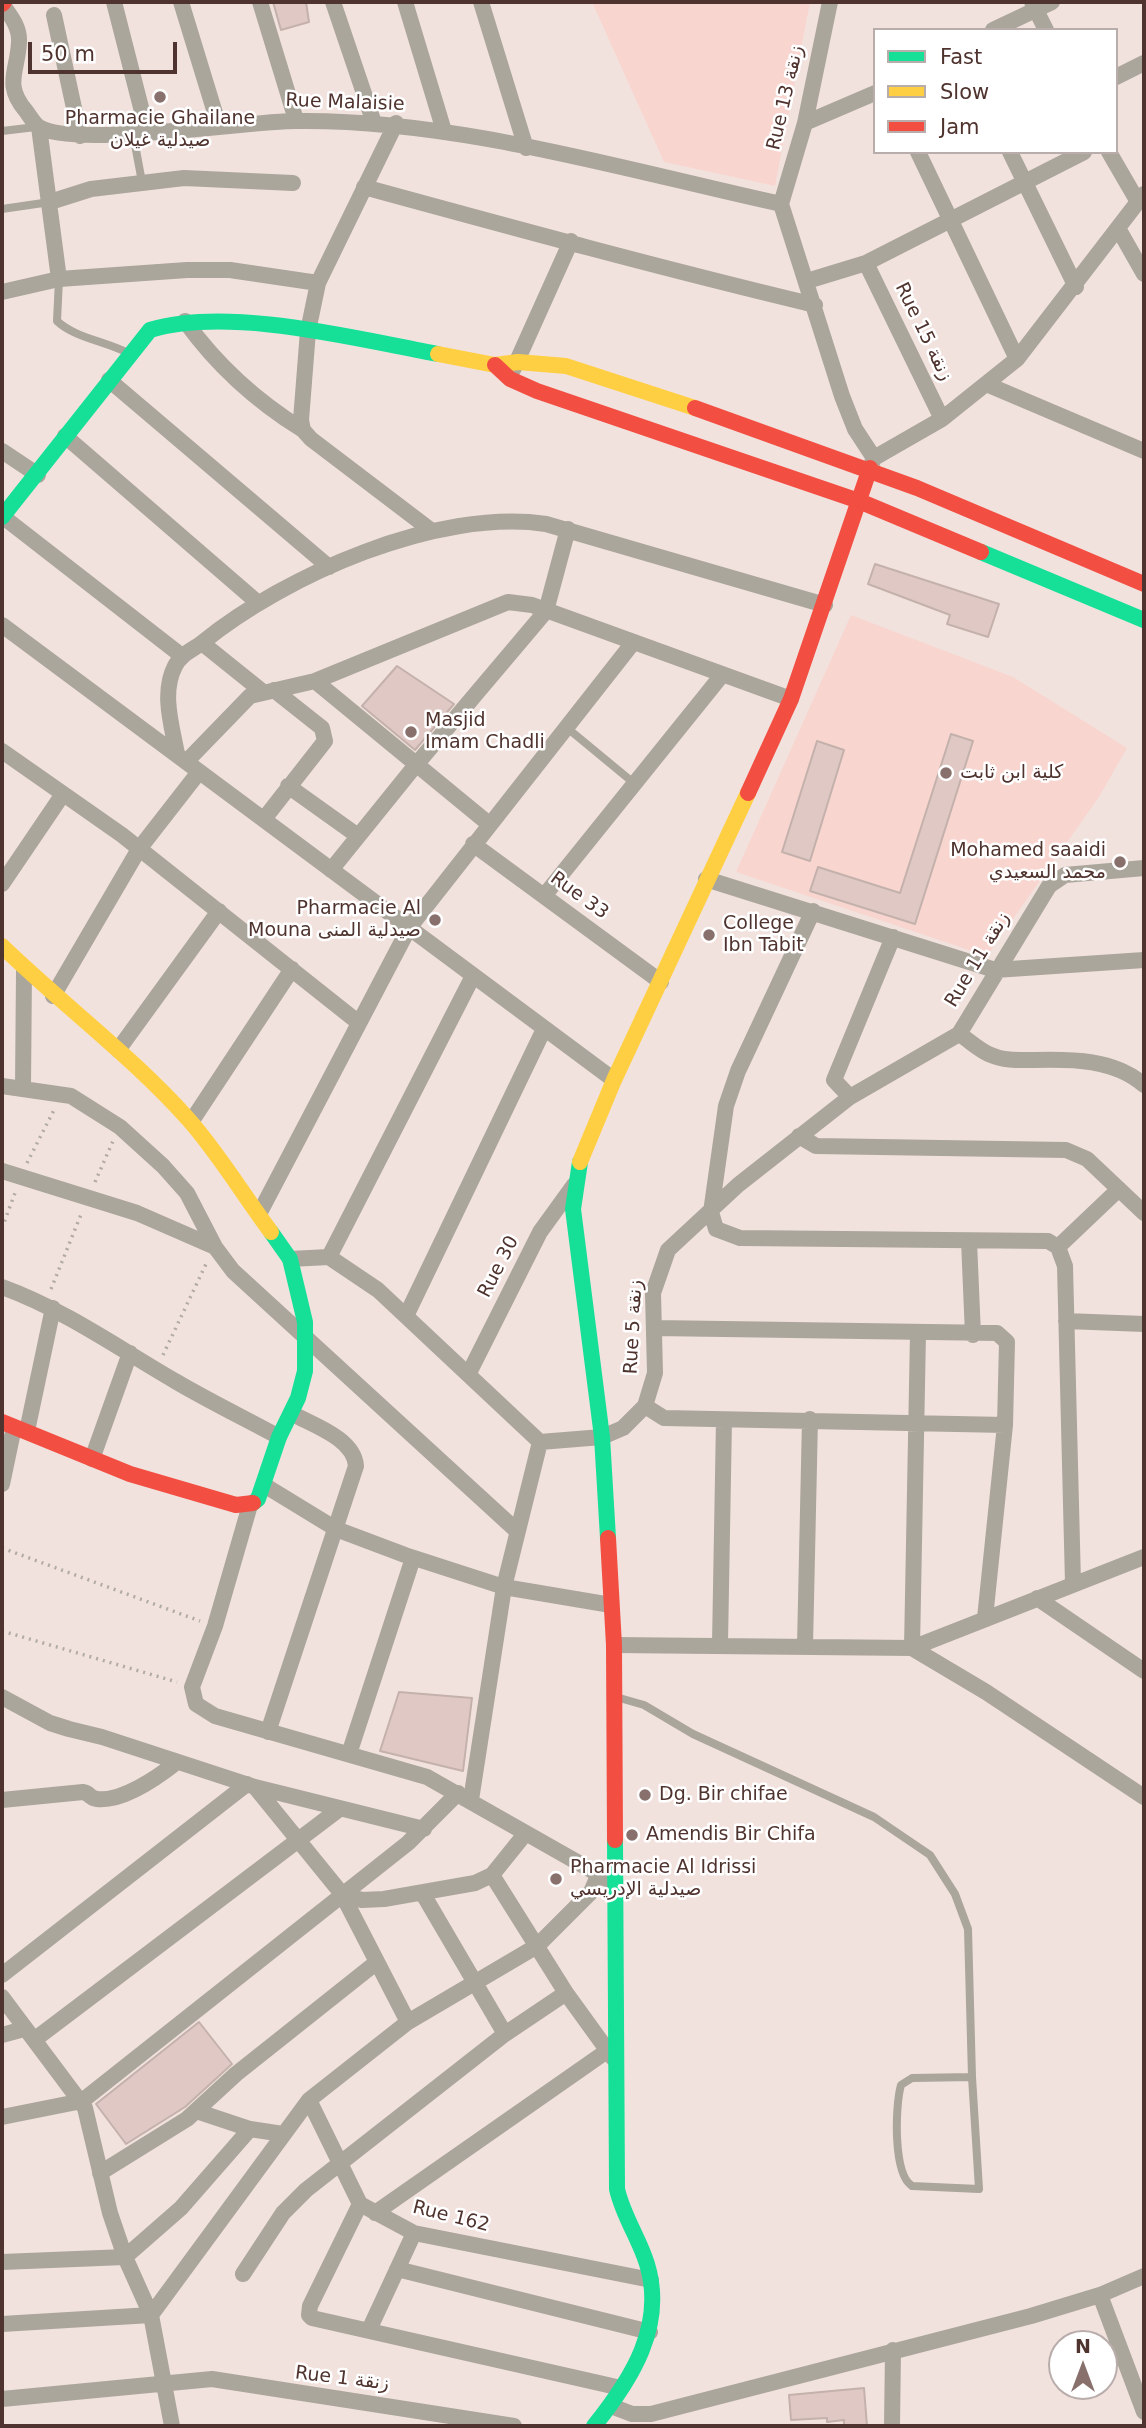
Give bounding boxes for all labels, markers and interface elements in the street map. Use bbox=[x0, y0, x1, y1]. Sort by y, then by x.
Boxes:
scale bar bbox=[32, 28, 180, 72]
legend bbox=[873, 28, 1118, 154]
text: 50 m bbox=[41, 42, 95, 66]
street label: Rue 13 زنقة bbox=[763, 44, 809, 152]
text: Fast bbox=[940, 45, 982, 69]
text: Slow bbox=[940, 80, 989, 104]
marker: Pharmacie Ghailane صيدلية غيلان bbox=[152, 89, 168, 105]
street label: Rue Malaisie bbox=[285, 90, 405, 116]
place label: Pharmacie Ghailane صيدلية غيلان bbox=[65, 108, 255, 152]
text: Jam bbox=[940, 115, 980, 139]
street label: Rue 15 زنقة bbox=[889, 279, 957, 385]
place label: Masjid Imam Chadli bbox=[425, 710, 545, 754]
marker: Masjid Imam Chadli bbox=[403, 724, 419, 740]
place label: كلية ابن ثابت bbox=[960, 762, 1063, 784]
marker: كلية ابن ثابت bbox=[938, 765, 954, 781]
place label: Mohamed saaidi محمد السعيدي bbox=[950, 840, 1106, 884]
marker: Mohamed saaidi محمد السعيدي bbox=[1112, 854, 1128, 870]
street label: Rue 33 bbox=[545, 867, 613, 925]
place label: Pharmacie Al Mouna صيدلية المنى bbox=[248, 898, 421, 942]
street label: Rue 11 زنقة bbox=[941, 908, 1015, 1012]
marker: Pharmacie Al Mouna صيدلية المنى bbox=[427, 912, 443, 928]
place label: College Ibn Tabit bbox=[723, 913, 804, 957]
marker: College Ibn Tabit bbox=[701, 927, 717, 943]
street label: Rue 30 bbox=[474, 1232, 524, 1302]
street label: Rue 5 زنقة bbox=[620, 1279, 648, 1375]
place label: Dg. Bir chifae bbox=[659, 1784, 788, 1806]
marker: Dg. Bir chifae bbox=[637, 1787, 653, 1803]
place label: Amendis Bir Chifa bbox=[646, 1824, 816, 1846]
marker: Amendis Bir Chifa bbox=[624, 1827, 640, 1843]
place label: Pharmacie Al Idrissi صيدلية الإدريسي bbox=[570, 1857, 756, 1901]
marker: Pharmacie Al Idrissi صيدلية الإدريسي bbox=[548, 1871, 564, 1887]
street label: Rue 162 bbox=[410, 2196, 492, 2238]
north arrow bbox=[1048, 2330, 1118, 2400]
text: N bbox=[1075, 2335, 1091, 2357]
street label: Rue 1 زنقة bbox=[294, 2362, 390, 2396]

